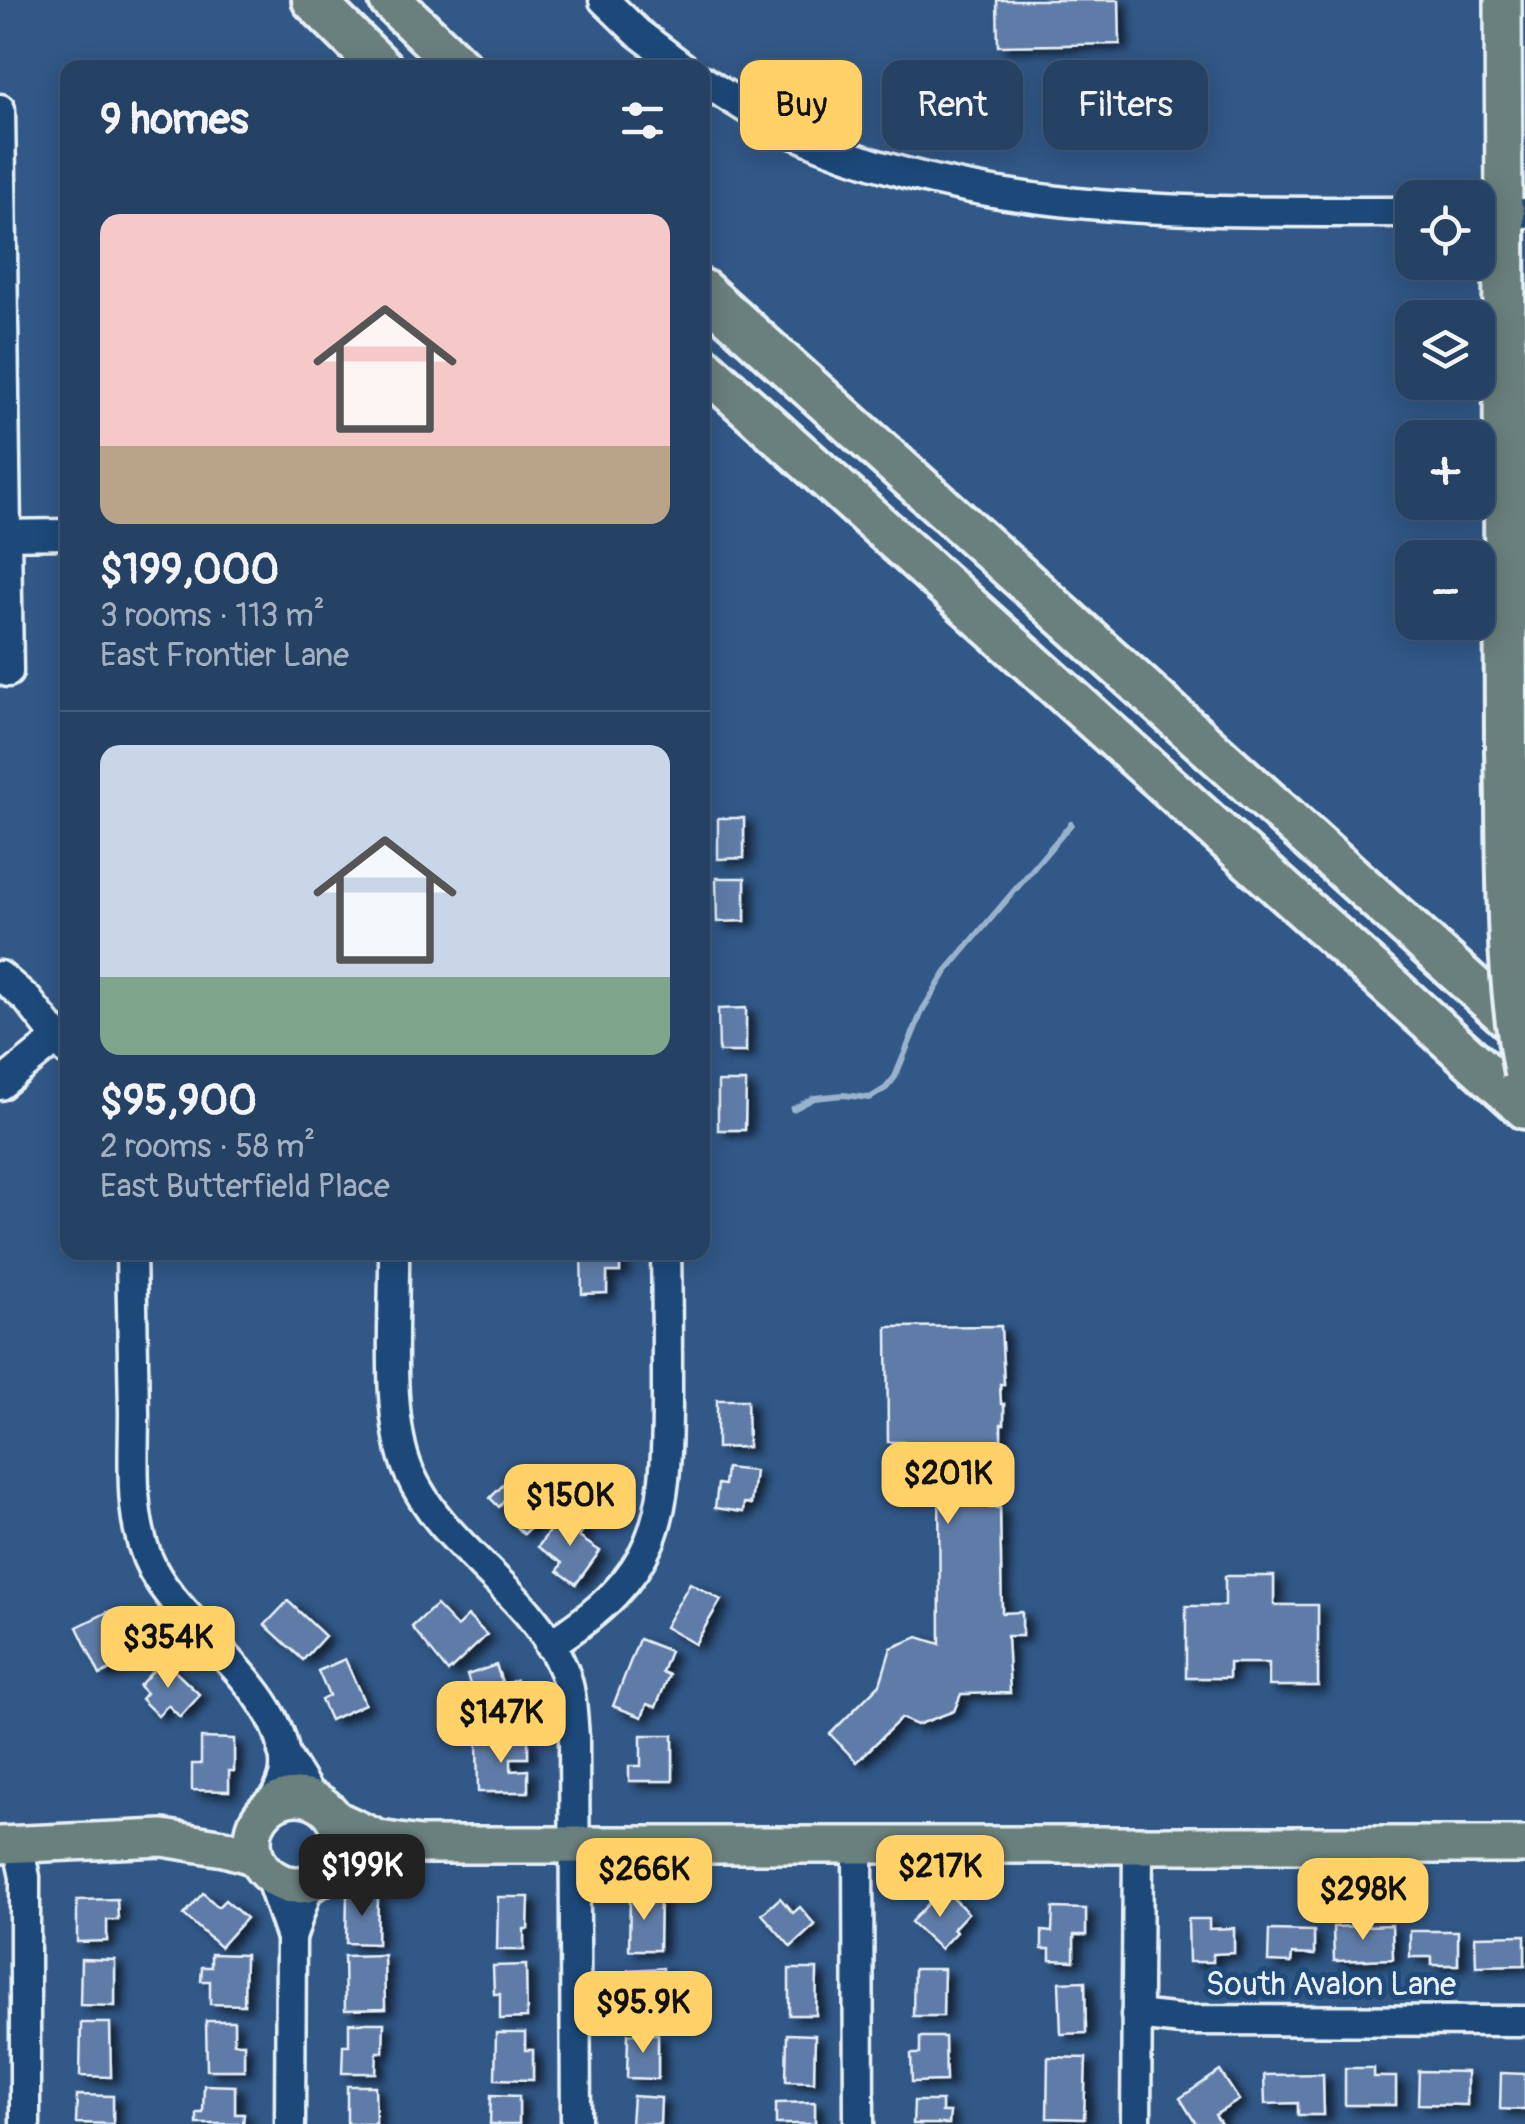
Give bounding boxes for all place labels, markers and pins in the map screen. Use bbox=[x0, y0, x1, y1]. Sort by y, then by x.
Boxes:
pin: $201K bbox=[878, 1442, 1018, 1527]
pin: $150K bbox=[500, 1464, 640, 1549]
pin: $354K bbox=[98, 1606, 238, 1691]
pin: $147K bbox=[431, 1681, 571, 1766]
pin: $199K bbox=[292, 1834, 432, 1919]
pin: $217K bbox=[870, 1835, 1010, 1920]
pin: $266K bbox=[574, 1838, 714, 1923]
pin: $298K bbox=[1293, 1858, 1433, 1943]
pin: $95.9K bbox=[562, 1971, 724, 2056]

